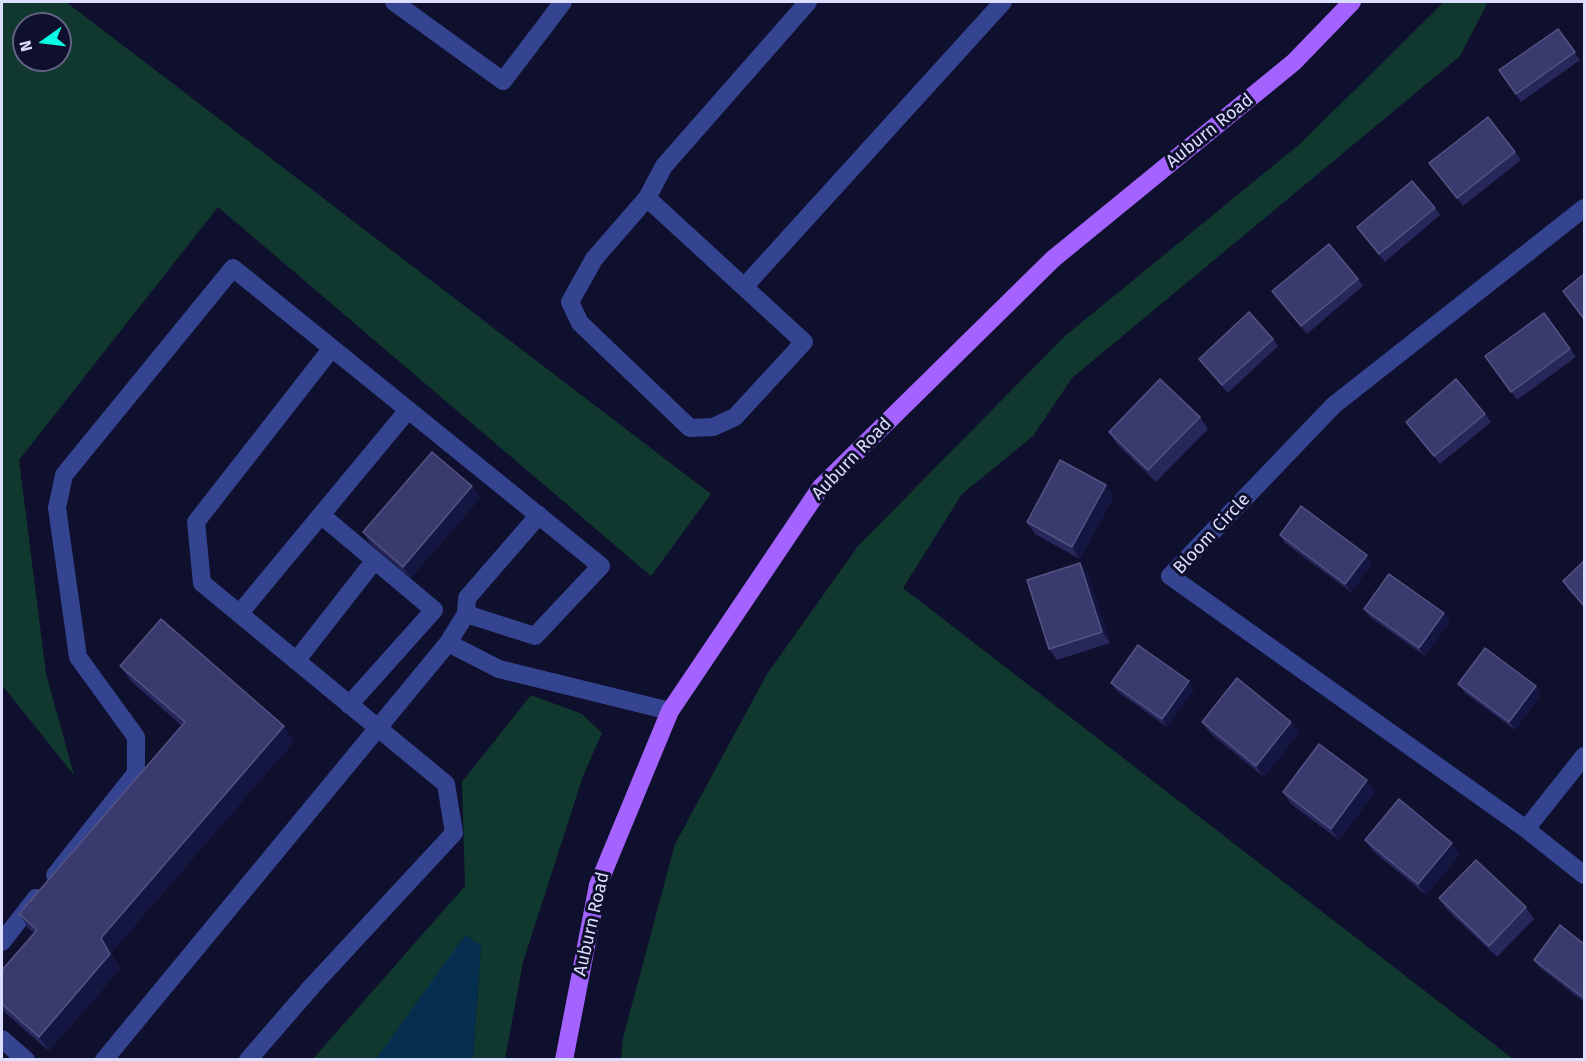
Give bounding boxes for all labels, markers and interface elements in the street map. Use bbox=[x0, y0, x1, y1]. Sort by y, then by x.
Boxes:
north arrow bbox=[12, 12, 72, 72]
text: N bbox=[15, 39, 36, 53]
street label: Auburn Road bbox=[1162, 89, 1258, 173]
street label: Auburn Road bbox=[808, 413, 896, 505]
street label: Bloom Circle bbox=[1169, 489, 1255, 579]
street label: Auburn Road bbox=[570, 870, 614, 978]

